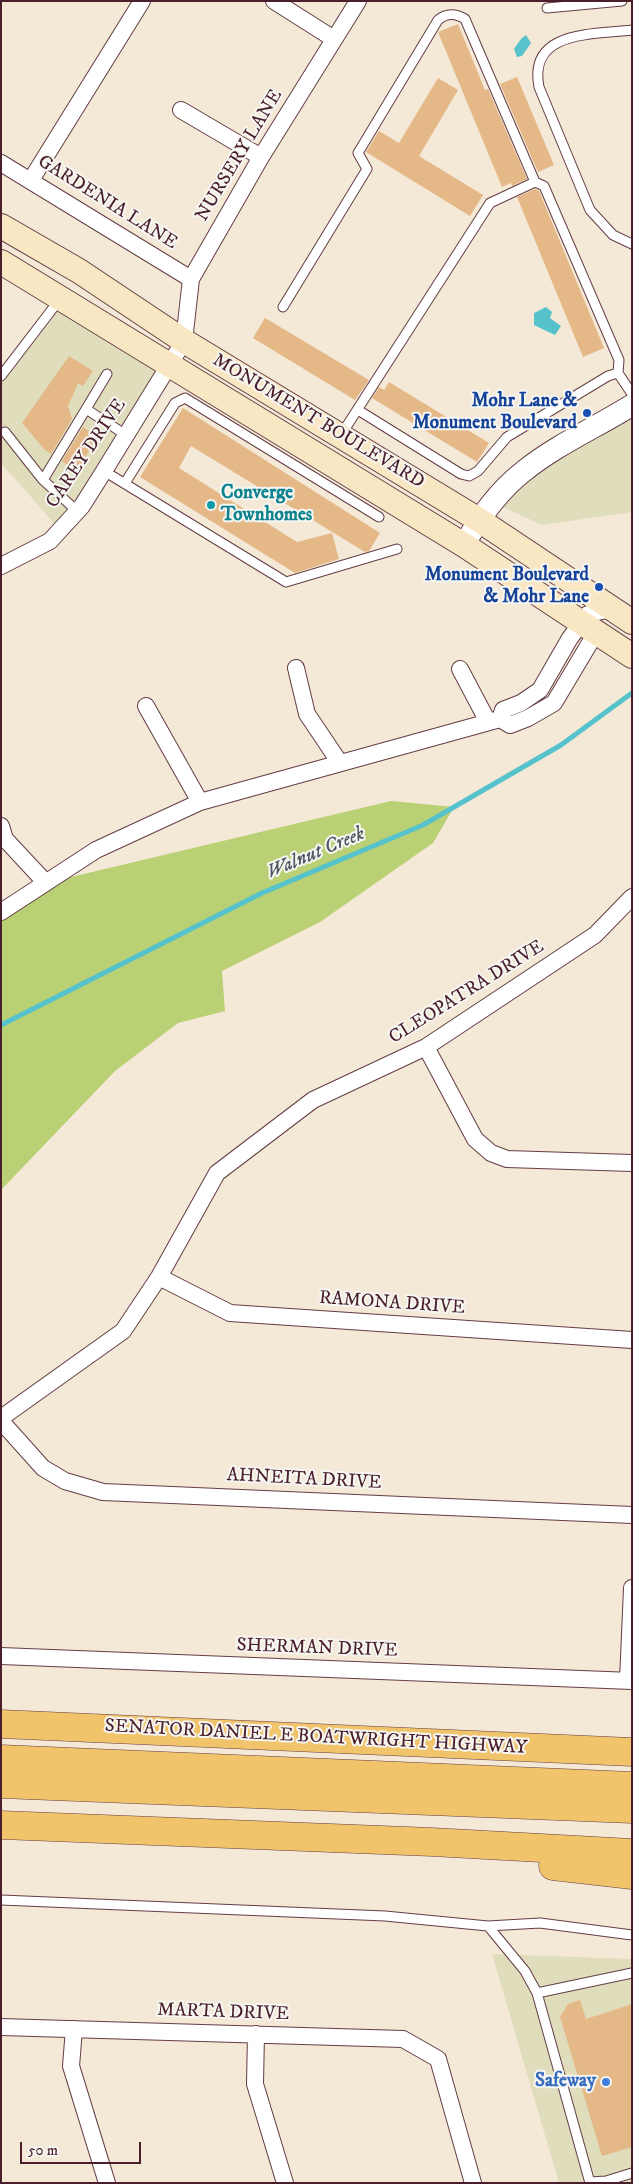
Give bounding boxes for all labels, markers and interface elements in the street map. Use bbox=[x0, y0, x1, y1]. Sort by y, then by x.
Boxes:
street label: NURSERY LANE bbox=[192, 86, 288, 226]
street label: GARDENIA LANE bbox=[33, 151, 181, 255]
street label: MONUMENT BOULEVARD bbox=[208, 350, 428, 494]
place label: Mohr Lane & Monument Boulevard bbox=[413, 391, 577, 435]
street label: CAREY DRIVE bbox=[42, 395, 132, 513]
marker: Mohr Lane & Monument Boulevard bbox=[581, 407, 593, 419]
place label: Converge Townhomes bbox=[221, 483, 312, 527]
marker: Converge Townhomes bbox=[205, 499, 217, 511]
place label: Monument Boulevard & Mohr Lane bbox=[425, 565, 589, 609]
marker: Monument Boulevard & Mohr Lane bbox=[593, 581, 605, 593]
water label: Walnut Creek bbox=[263, 823, 369, 885]
street label: CLEOPATRA DRIVE bbox=[385, 936, 549, 1050]
street label: RAMONA DRIVE bbox=[318, 1288, 466, 1320]
street label: AHNEITA DRIVE bbox=[226, 1465, 382, 1495]
street label: SHERMAN DRIVE bbox=[236, 1635, 398, 1663]
street label: SENATOR DANIEL E BOATWRIGHT HIGHWAY bbox=[104, 1716, 528, 1760]
street label: MARTA DRIVE bbox=[157, 1999, 289, 2027]
place label: Safeway bbox=[535, 2071, 596, 2093]
marker: Safeway bbox=[600, 2076, 612, 2088]
scale bar bbox=[22, 2132, 144, 2164]
text: 50 m bbox=[28, 2141, 58, 2160]

